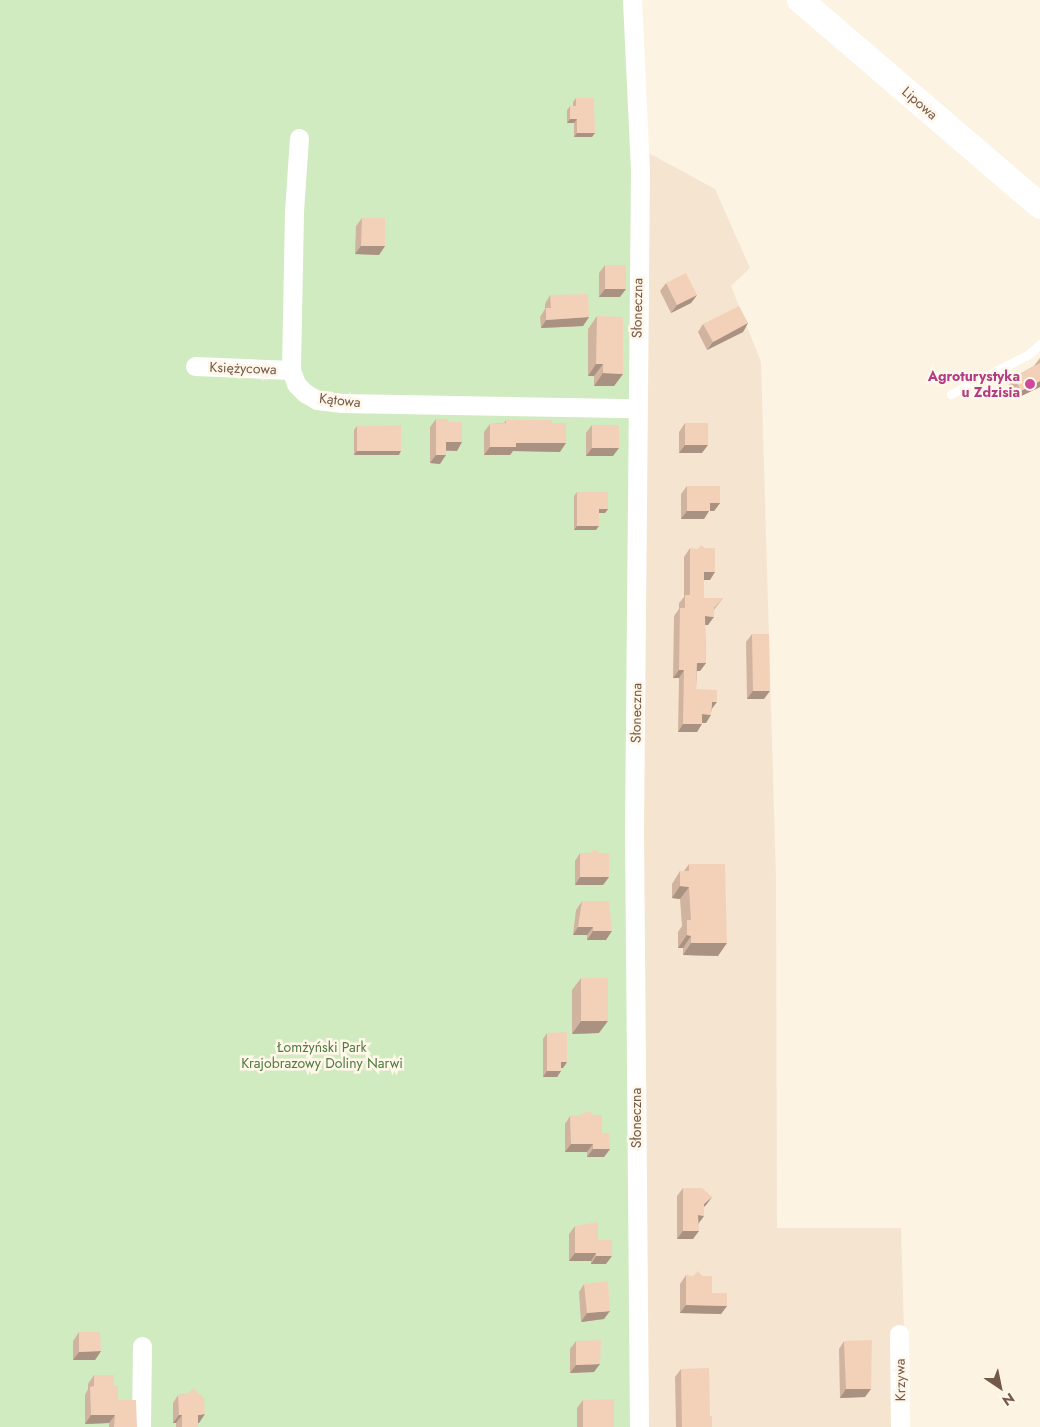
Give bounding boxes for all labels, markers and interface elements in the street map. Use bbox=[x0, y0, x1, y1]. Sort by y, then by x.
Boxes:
street label: Lipowa bbox=[899, 83, 941, 123]
street label: Słoneczna bbox=[628, 278, 646, 338]
street label: Księżycowa bbox=[209, 358, 277, 378]
place label: Agroturystyka u Zdzisia bbox=[928, 368, 1020, 401]
marker: Agroturystyka u Zdzisia bbox=[1024, 378, 1036, 390]
street label: Kątowa bbox=[318, 389, 362, 411]
street label: Słoneczna bbox=[627, 683, 645, 743]
park label: Łomżyński Park Krajobrazowy Doliny Narwi bbox=[241, 1039, 403, 1072]
street label: Słoneczna bbox=[628, 1088, 644, 1148]
street label: Krzywa bbox=[891, 1359, 909, 1401]
north arrow bbox=[975, 1362, 1025, 1412]
text: N bbox=[998, 1388, 1019, 1411]

